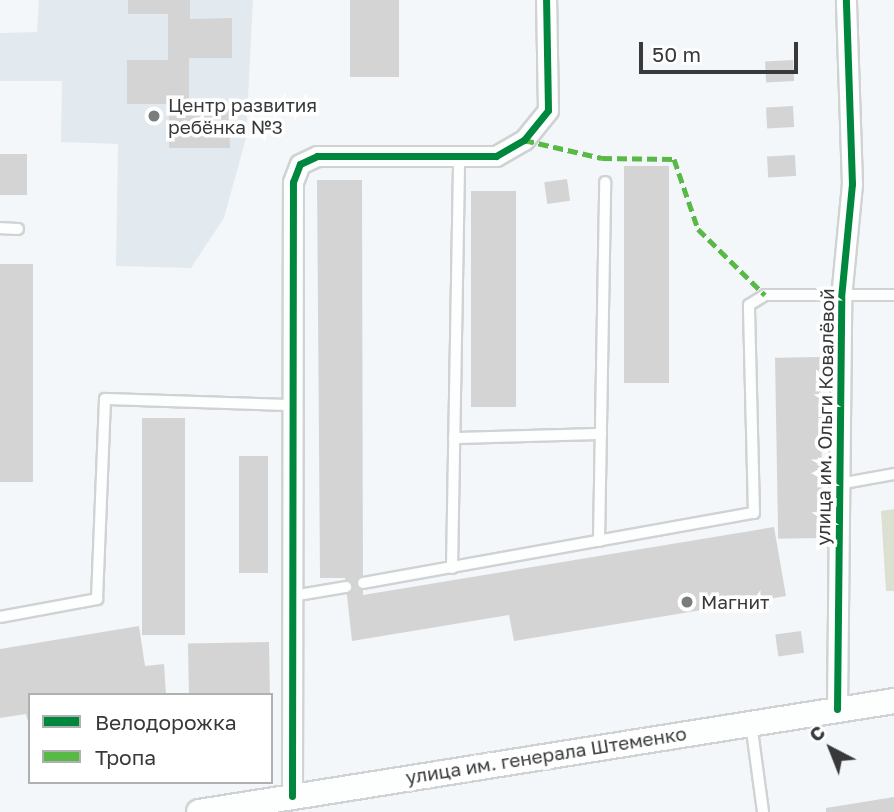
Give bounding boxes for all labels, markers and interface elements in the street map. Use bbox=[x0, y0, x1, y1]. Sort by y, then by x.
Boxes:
scale bar bbox=[642, 28, 801, 72]
text: 50 m bbox=[652, 41, 701, 67]
place label: Центр развития ребёнка №3 bbox=[168, 94, 317, 138]
marker: Центр развития ребёнка №3 bbox=[146, 108, 162, 124]
street label: улица им. Ольги Ковалёвой bbox=[811, 288, 839, 546]
place label: Магнит bbox=[701, 591, 769, 613]
marker: Магнит bbox=[679, 594, 695, 610]
legend bbox=[28, 693, 273, 784]
text: Велодорожка bbox=[95, 709, 237, 735]
north arrow bbox=[796, 714, 866, 784]
text: С bbox=[804, 720, 829, 746]
street label: улица им. генерала Штеменко bbox=[404, 722, 688, 788]
text: Тропа bbox=[95, 744, 156, 770]

